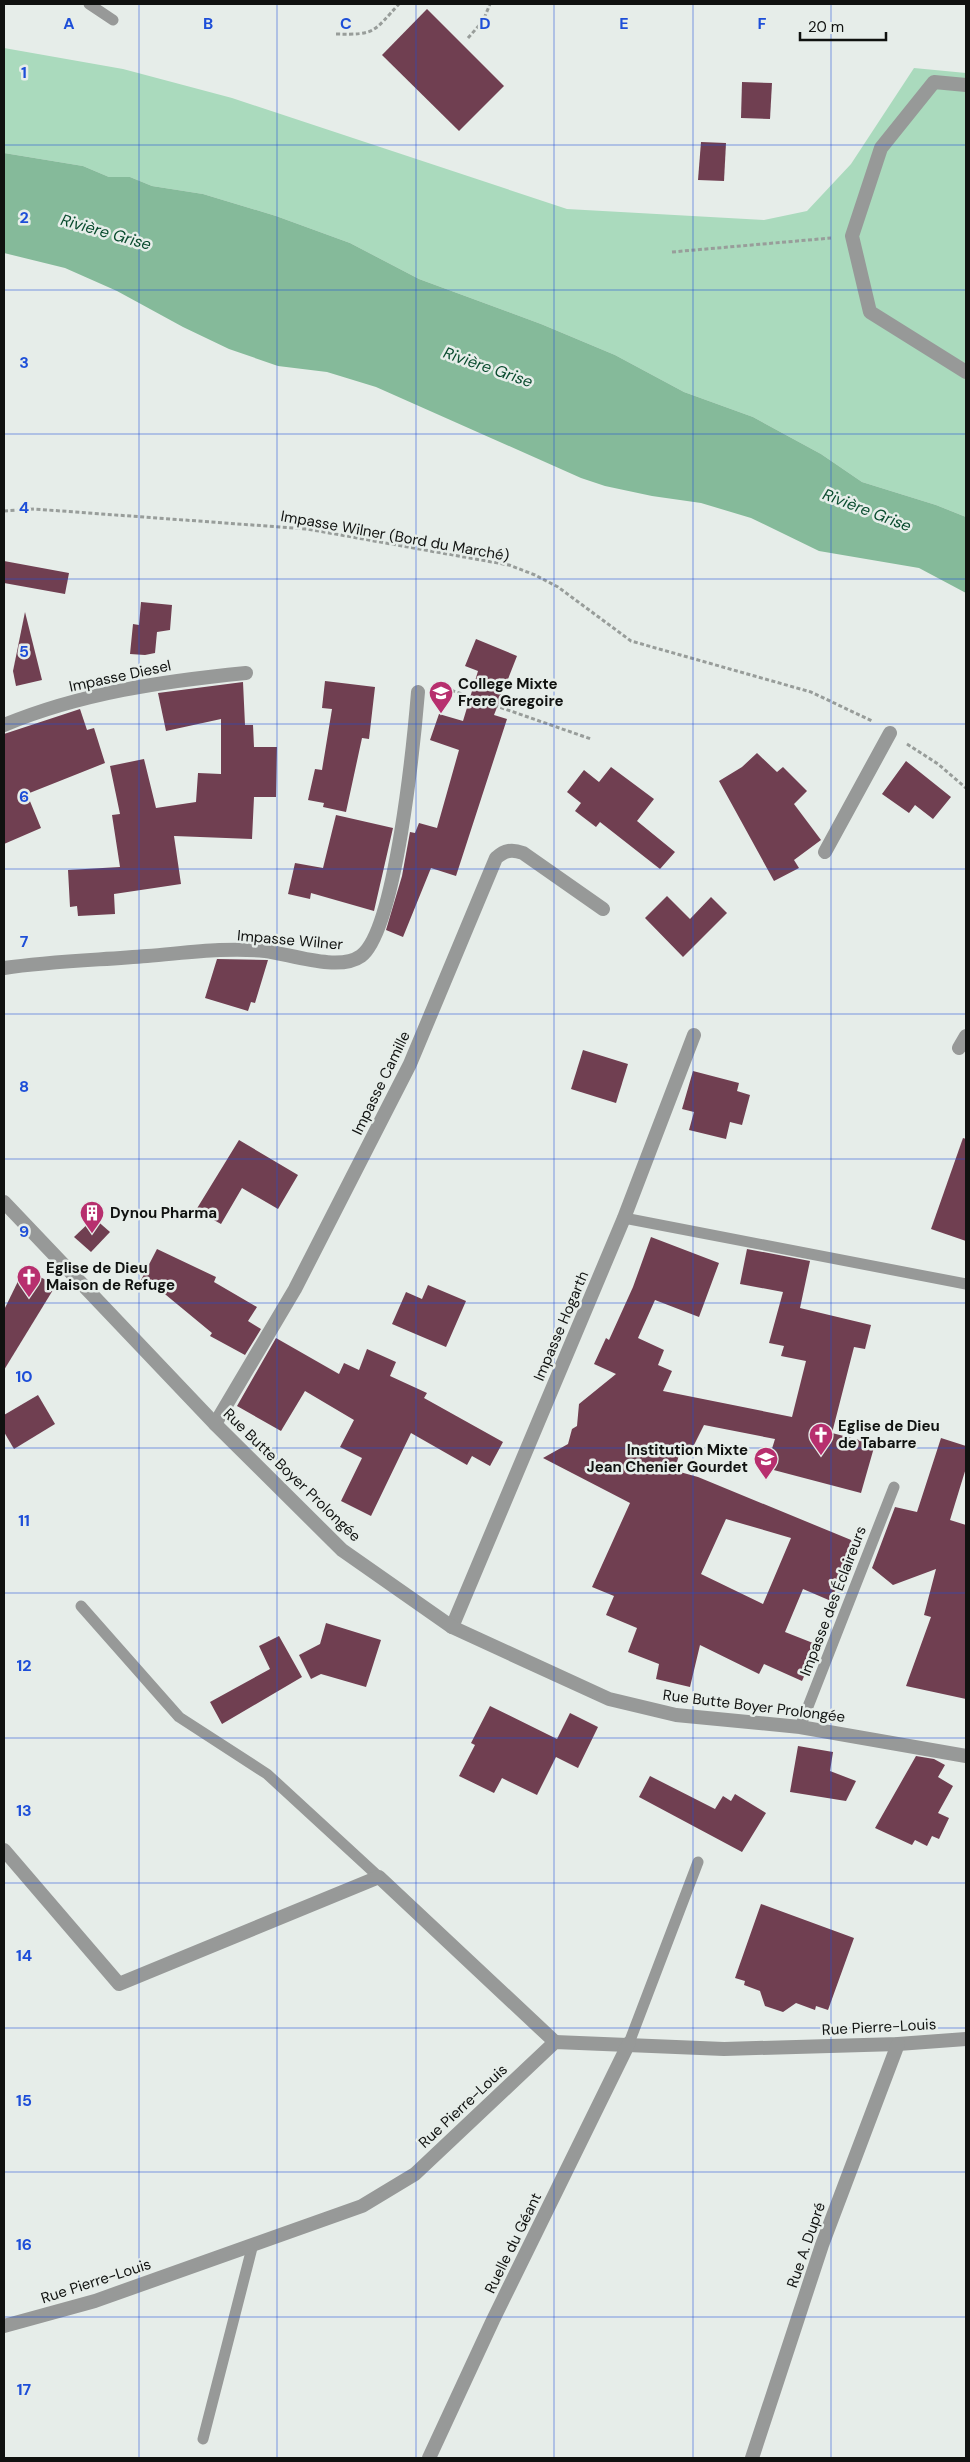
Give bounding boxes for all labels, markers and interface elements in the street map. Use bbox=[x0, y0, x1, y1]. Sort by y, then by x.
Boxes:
scale bar bbox=[800, 10, 886, 42]
text: A bbox=[63, 13, 75, 34]
text: B bbox=[203, 13, 213, 34]
text: C bbox=[340, 13, 352, 34]
text: D bbox=[479, 13, 491, 34]
text: E bbox=[619, 13, 629, 34]
text: F bbox=[758, 13, 767, 34]
text: 20 m bbox=[808, 17, 844, 37]
text: 1 bbox=[21, 62, 27, 83]
text: 2 bbox=[19, 207, 29, 228]
water label: Rivière Grise bbox=[58, 209, 154, 255]
water label: Rivière Grise bbox=[441, 342, 535, 392]
text: 3 bbox=[19, 352, 29, 373]
water label: Rivière Grise bbox=[820, 484, 914, 536]
text: 4 bbox=[19, 497, 29, 518]
street label: Impasse Wilner (Bord du Marché) bbox=[279, 506, 511, 566]
text: 5 bbox=[19, 641, 29, 662]
street label: Impasse Diesel bbox=[67, 655, 173, 697]
place label: College Mixte Frere Gregoire bbox=[458, 674, 563, 711]
school or university icon: College Mixte Frere Gregoire bbox=[428, 680, 454, 714]
text: 6 bbox=[19, 786, 29, 807]
street label: Impasse Wilner bbox=[236, 925, 344, 955]
text: 7 bbox=[20, 931, 29, 952]
street label: Impasse Camille bbox=[347, 1028, 415, 1138]
text: 8 bbox=[19, 1076, 29, 1097]
building icon: Dynou Pharma bbox=[79, 1200, 105, 1234]
place label: Dynou Pharma bbox=[110, 1203, 217, 1223]
text: 9 bbox=[19, 1221, 29, 1242]
place label: Eglise de Dieu Maison de Refuge bbox=[46, 1258, 175, 1295]
church icon: Eglise de Dieu Maison de Refuge bbox=[16, 1264, 42, 1298]
street label: Impasse Hogarth bbox=[529, 1268, 593, 1384]
text: 10 bbox=[15, 1366, 33, 1387]
street label: Rue Butte Boyer Prolongée bbox=[219, 1404, 365, 1546]
place label: Eglise de Dieu de Tabarre bbox=[838, 1416, 940, 1453]
church icon: Eglise de Dieu de Tabarre bbox=[808, 1422, 834, 1456]
place label: Institution Mixte Jean Chenier Gourdet bbox=[587, 1440, 748, 1477]
school or university icon: Institution Mixte Jean Chenier Gourdet bbox=[753, 1446, 779, 1480]
text: 11 bbox=[18, 1510, 30, 1531]
street label: Impasse des Éclaireurs bbox=[795, 1523, 871, 1679]
text: 12 bbox=[16, 1655, 32, 1676]
street label: Rue Butte Boyer Prolongée bbox=[662, 1685, 846, 1727]
text: 13 bbox=[16, 1800, 32, 1821]
text: 14 bbox=[16, 1945, 32, 1966]
street label: Rue Pierre-Louis bbox=[821, 2014, 937, 2040]
street label: Rue Pierre-Louis bbox=[414, 2060, 512, 2152]
text: 15 bbox=[16, 2090, 32, 2111]
street label: Ruelle du Géant bbox=[480, 2189, 546, 2297]
street label: Rue A. Dupré bbox=[782, 2200, 830, 2290]
text: 16 bbox=[16, 2234, 32, 2255]
street label: Rue Pierre-Louis bbox=[38, 2254, 154, 2308]
text: 17 bbox=[17, 2379, 32, 2400]

